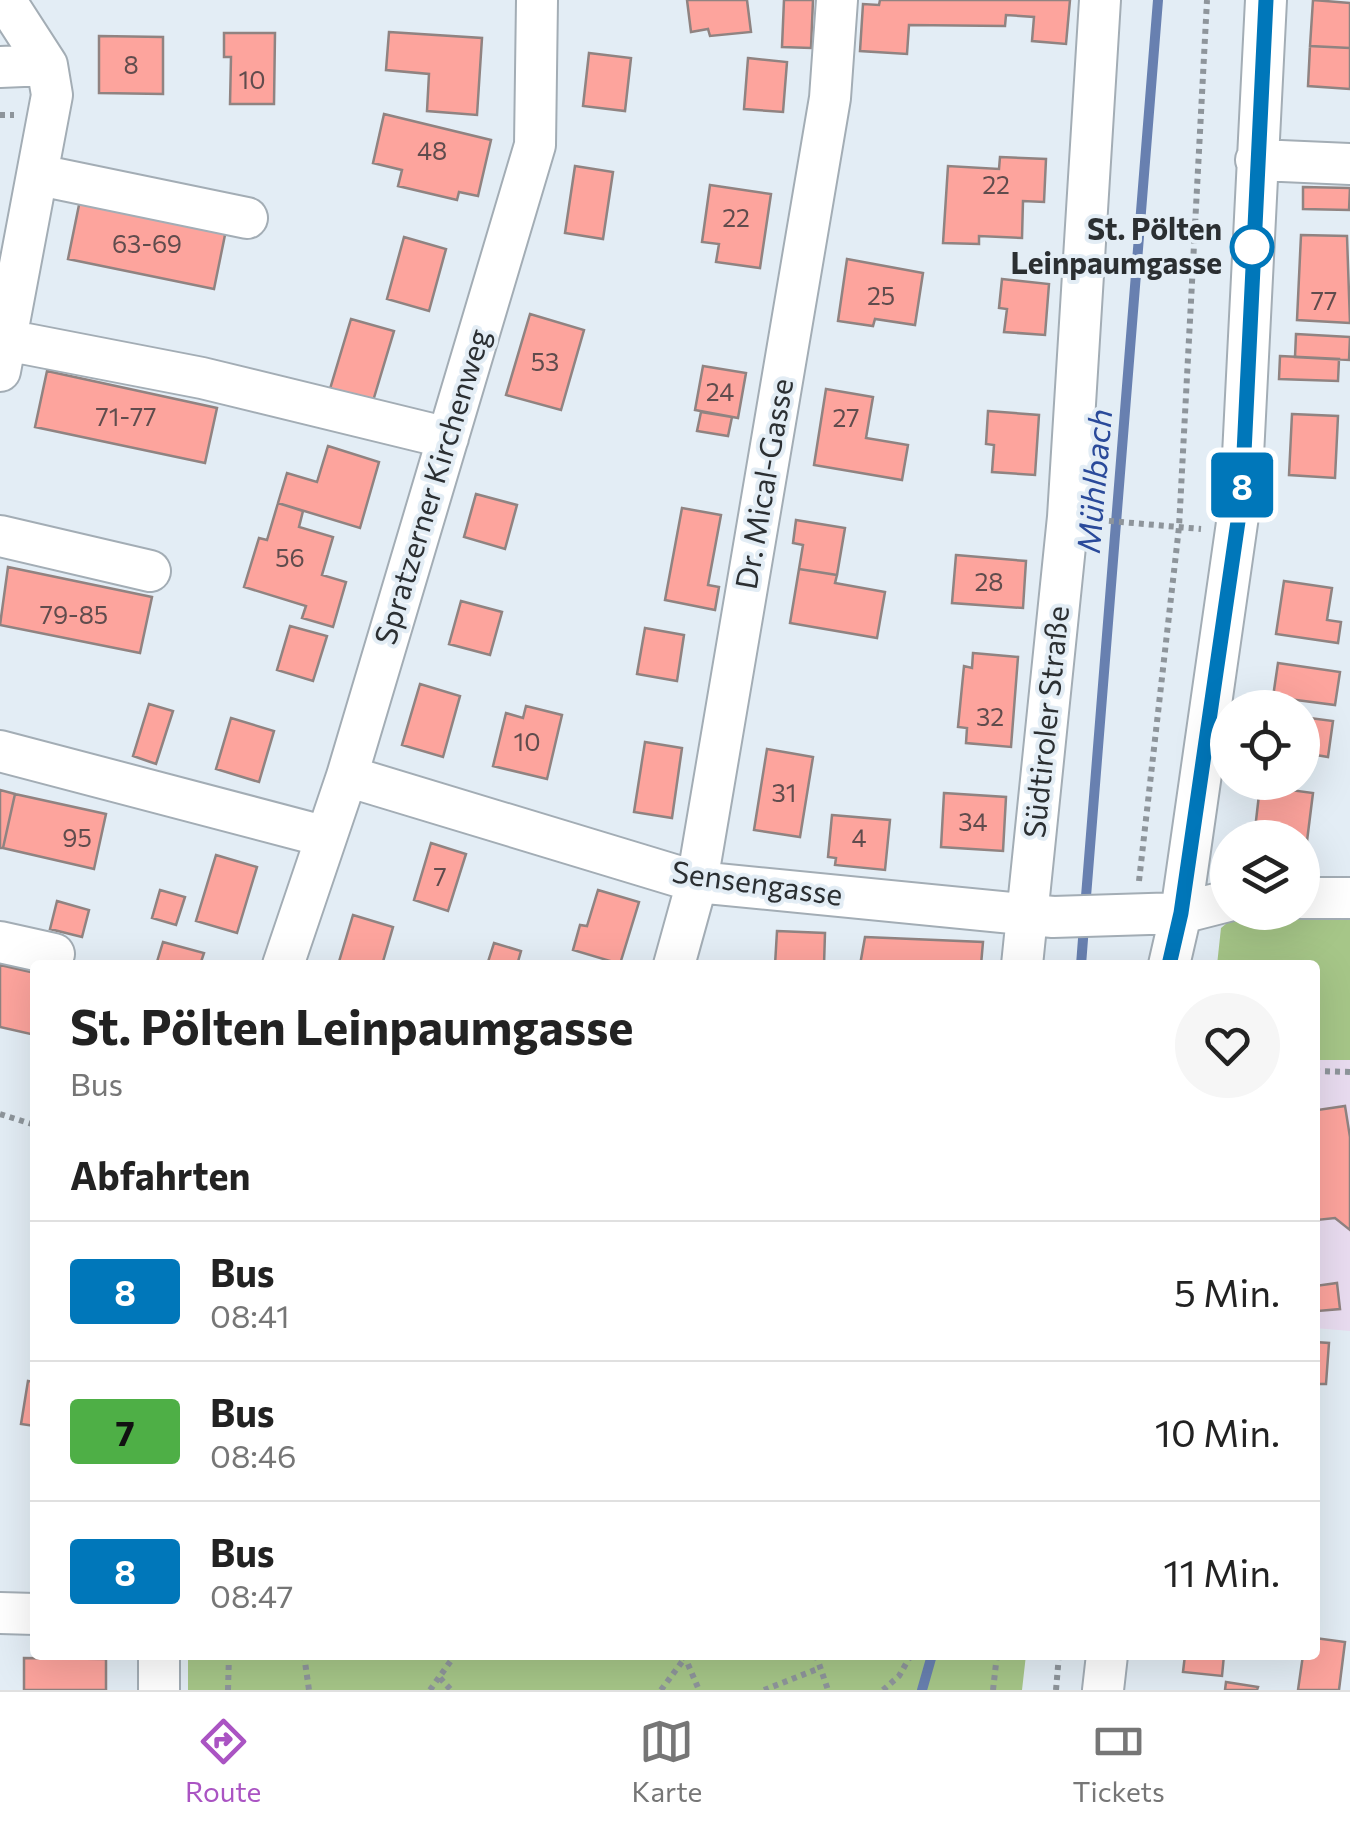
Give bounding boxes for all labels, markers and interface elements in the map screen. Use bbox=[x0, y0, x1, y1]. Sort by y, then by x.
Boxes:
house number: 8 bbox=[123, 49, 139, 79]
house number: 10 bbox=[238, 64, 266, 94]
house number: 48 bbox=[417, 135, 447, 165]
house number: 22 bbox=[982, 169, 1010, 199]
house number: 22 bbox=[722, 202, 750, 232]
place label: St. Pölten Leinpaumgasse bbox=[1010, 209, 1222, 280]
marker: St. Pölten Leinpaumgasse bbox=[1231, 226, 1273, 268]
house number: 63-69 bbox=[112, 228, 182, 258]
house number: 25 bbox=[867, 280, 895, 310]
house number: 77 bbox=[1311, 285, 1337, 315]
street label: Spratzerner Kirchenweg bbox=[365, 324, 496, 649]
house number: 53 bbox=[531, 346, 559, 376]
street label: Dr. Mical-Gasse bbox=[726, 375, 799, 592]
house number: 24 bbox=[706, 376, 734, 406]
house number: 71-77 bbox=[96, 401, 156, 431]
house number: 27 bbox=[833, 402, 860, 432]
water label: Mühlbach bbox=[1067, 407, 1119, 555]
line badge: 8 bbox=[1210, 452, 1274, 518]
text: 8 bbox=[1231, 464, 1253, 507]
house number: 56 bbox=[275, 542, 305, 572]
house number: 28 bbox=[975, 566, 1003, 596]
house number: 79-85 bbox=[40, 599, 108, 629]
street label: Südtiroler Straße bbox=[1014, 604, 1075, 840]
map controls bbox=[1210, 690, 1320, 930]
button: locate bbox=[1210, 690, 1320, 800]
house number: 32 bbox=[976, 701, 1004, 731]
house number: 10 bbox=[513, 726, 541, 756]
house number: 31 bbox=[772, 777, 796, 807]
house number: 34 bbox=[958, 806, 988, 836]
button: layers bbox=[1210, 820, 1320, 930]
house number: 95 bbox=[62, 822, 92, 852]
house number: 4 bbox=[851, 822, 867, 852]
street label: Sensengasse bbox=[670, 851, 845, 912]
house number: 7 bbox=[433, 861, 447, 891]
button: heart bbox=[1175, 993, 1280, 1098]
text: St. Pölten Leinpaumgasse bbox=[70, 996, 634, 1055]
text: Bus bbox=[70, 1063, 123, 1103]
text: Abfahrten bbox=[70, 1151, 250, 1198]
text: Bus bbox=[210, 1248, 275, 1295]
text: 5 Min. bbox=[1174, 1268, 1280, 1315]
text: 8 bbox=[114, 1270, 136, 1313]
text: 08:41 bbox=[210, 1295, 290, 1335]
text: Bus bbox=[210, 1388, 275, 1435]
text: 10 Min. bbox=[1155, 1408, 1280, 1455]
text: 7 bbox=[115, 1410, 135, 1453]
text: 08:46 bbox=[210, 1435, 296, 1475]
text: Bus bbox=[210, 1528, 275, 1575]
text: 11 Min. bbox=[1163, 1548, 1280, 1595]
text: 8 bbox=[114, 1550, 136, 1593]
text: 08:47 bbox=[210, 1575, 293, 1615]
tab: Route bbox=[185, 1714, 261, 1808]
tab: Karte bbox=[632, 1714, 702, 1808]
tab: Tickets bbox=[1073, 1714, 1165, 1808]

